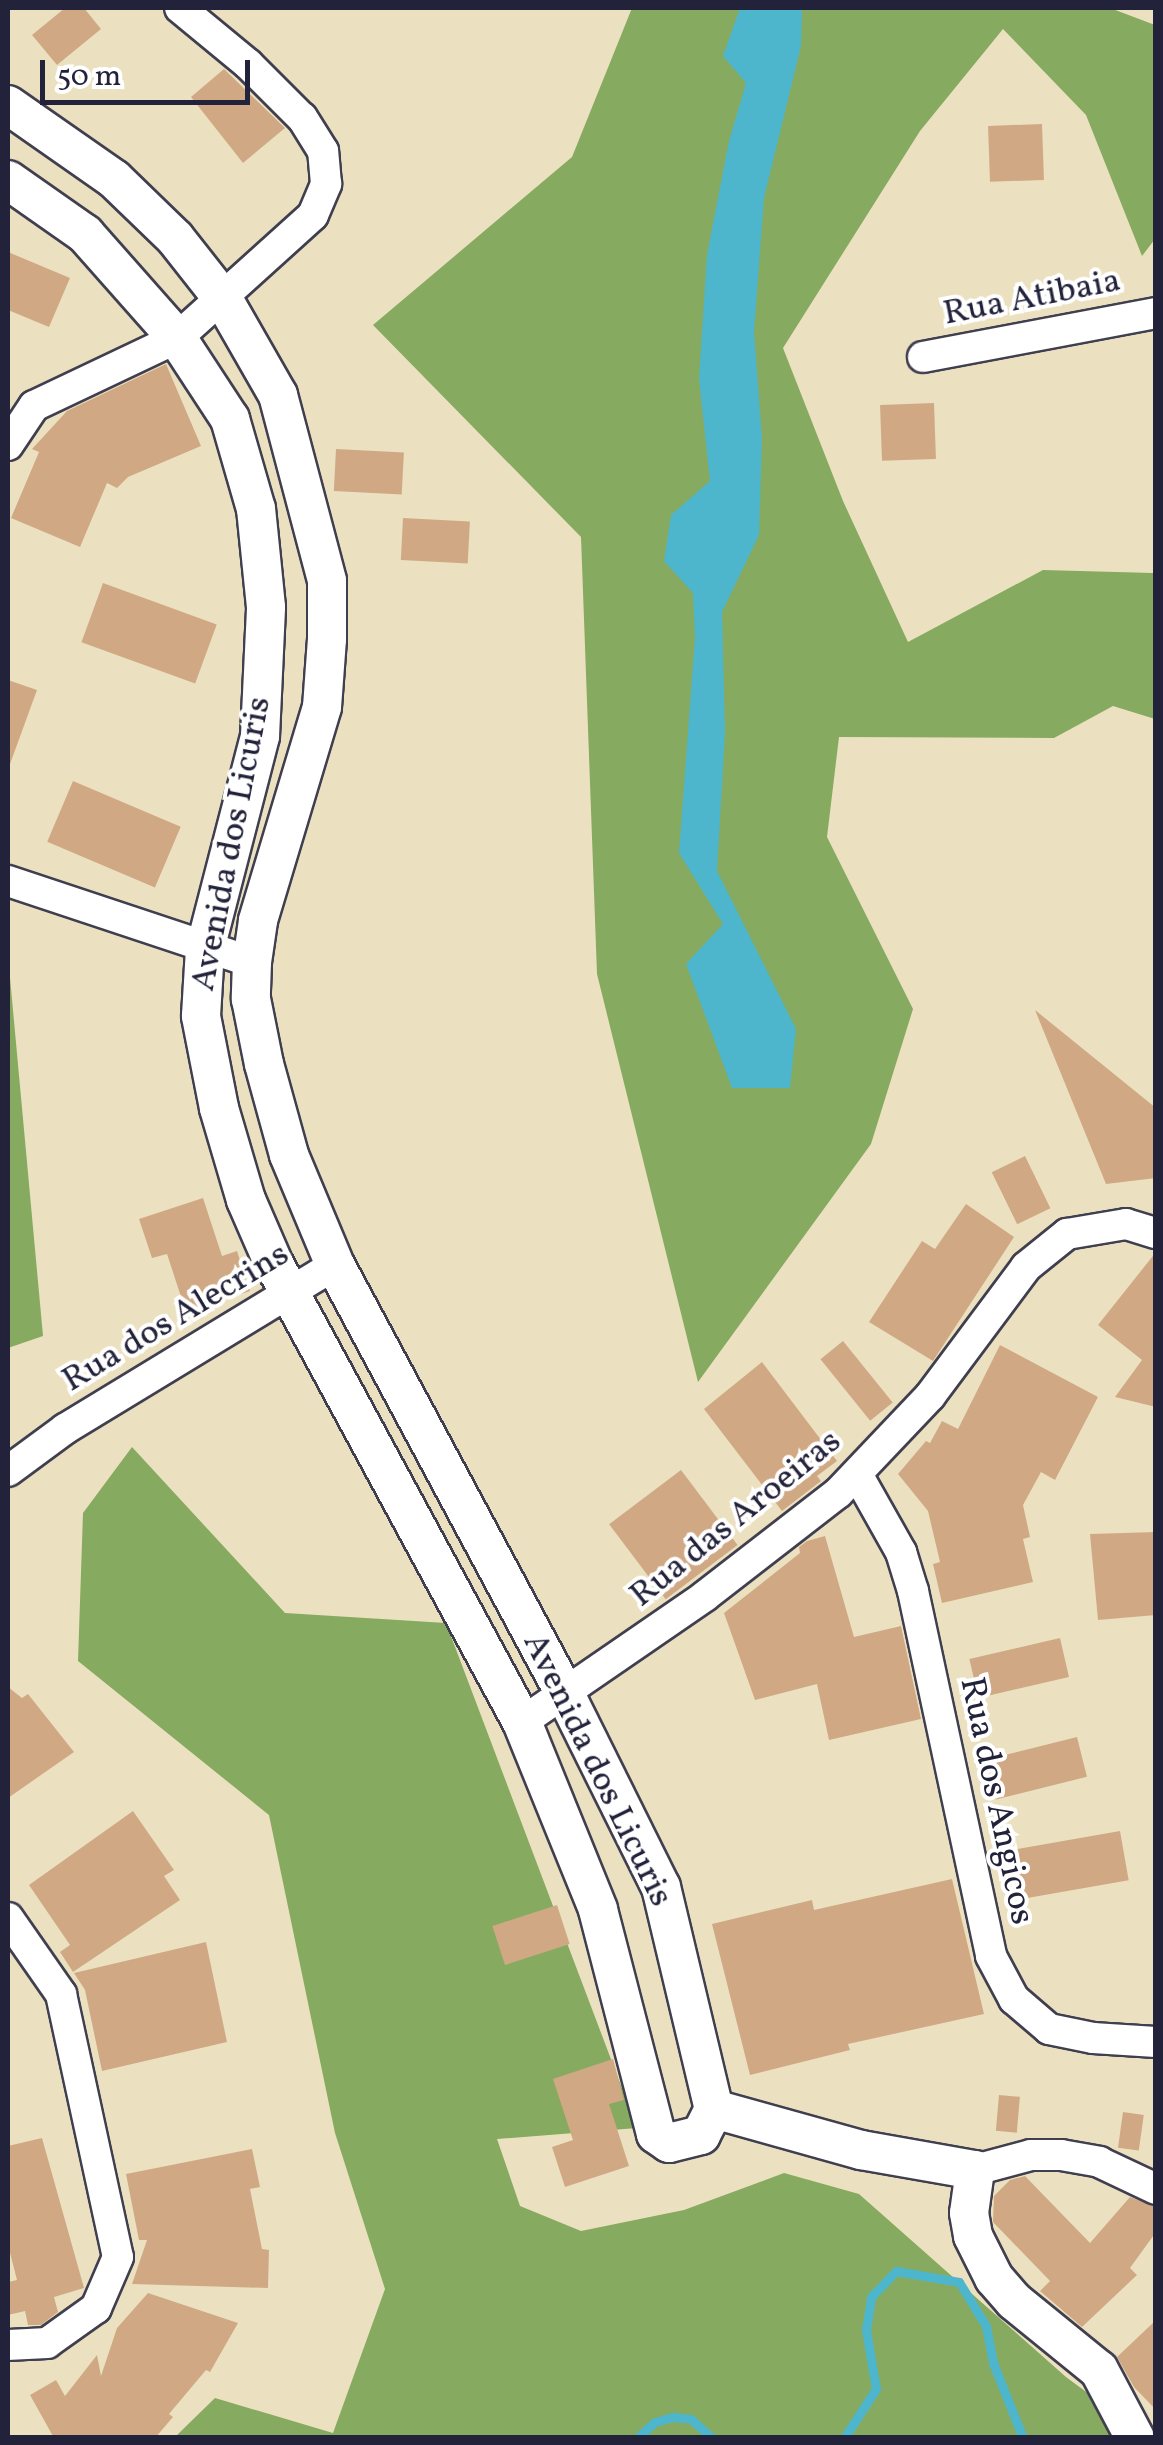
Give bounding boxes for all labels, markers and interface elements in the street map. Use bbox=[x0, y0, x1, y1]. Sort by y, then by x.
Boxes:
scale bar bbox=[45, 40, 255, 102]
text: 50 m bbox=[57, 56, 121, 98]
street label: Rua Atibaia bbox=[940, 260, 1124, 336]
street label: Avenida dos Licuris bbox=[183, 693, 281, 995]
street label: Rua dos Alecrins bbox=[55, 1234, 297, 1402]
street label: Rua das Aroeiras bbox=[622, 1421, 850, 1617]
street label: Avenida dos Licuris bbox=[513, 1626, 681, 1914]
street label: Rua dos Angicos bbox=[949, 1674, 1043, 1928]

